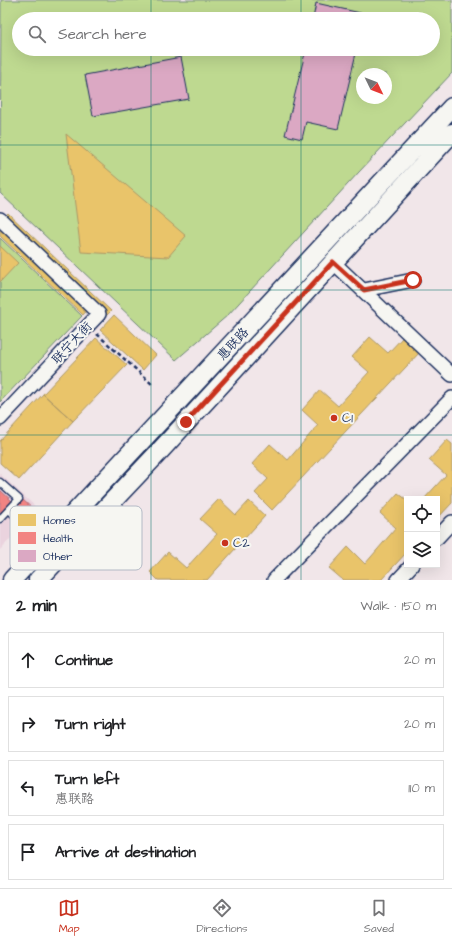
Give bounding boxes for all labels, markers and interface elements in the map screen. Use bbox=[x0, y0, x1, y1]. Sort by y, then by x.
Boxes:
search box bbox=[12, 12, 440, 56]
icon: search bbox=[26, 23, 48, 45]
text: Search here bbox=[58, 24, 147, 45]
north arrow bbox=[356, 68, 392, 104]
route start bbox=[404, 271, 422, 289]
street label: 联宁大街 bbox=[48, 318, 96, 368]
street label: 惠联路 bbox=[213, 324, 253, 364]
place label: C1 bbox=[342, 409, 353, 427]
route end bbox=[177, 413, 195, 431]
marker: C1 bbox=[329, 413, 339, 423]
map controls bbox=[404, 496, 440, 568]
button: locate bbox=[404, 496, 440, 532]
legend bbox=[10, 506, 142, 570]
text: Homes bbox=[43, 513, 76, 528]
text: Health bbox=[43, 531, 73, 546]
button: layers bbox=[404, 532, 440, 568]
place label: C2 bbox=[233, 534, 250, 552]
marker: C2 bbox=[220, 538, 230, 548]
text: Other bbox=[43, 549, 72, 564]
text: 2 min bbox=[16, 594, 57, 618]
text: Walk · 150 m bbox=[361, 597, 436, 615]
icon: ahead bbox=[17, 649, 39, 671]
text: Continue bbox=[55, 650, 113, 671]
text: 20 m bbox=[404, 651, 435, 669]
icon: right bbox=[17, 713, 39, 735]
text: Turn right bbox=[55, 714, 126, 735]
text: 20 m bbox=[404, 715, 435, 733]
text: Turn left bbox=[55, 769, 119, 790]
icon: left bbox=[17, 777, 39, 799]
text: 110 m bbox=[408, 779, 435, 797]
text: 惠联路 bbox=[55, 790, 94, 808]
icon: arrive bbox=[17, 841, 39, 863]
text: Arrive at destination bbox=[55, 842, 196, 863]
tab: Map bbox=[58, 897, 80, 936]
tab: Directions bbox=[196, 897, 248, 936]
tab: Saved bbox=[364, 897, 394, 936]

